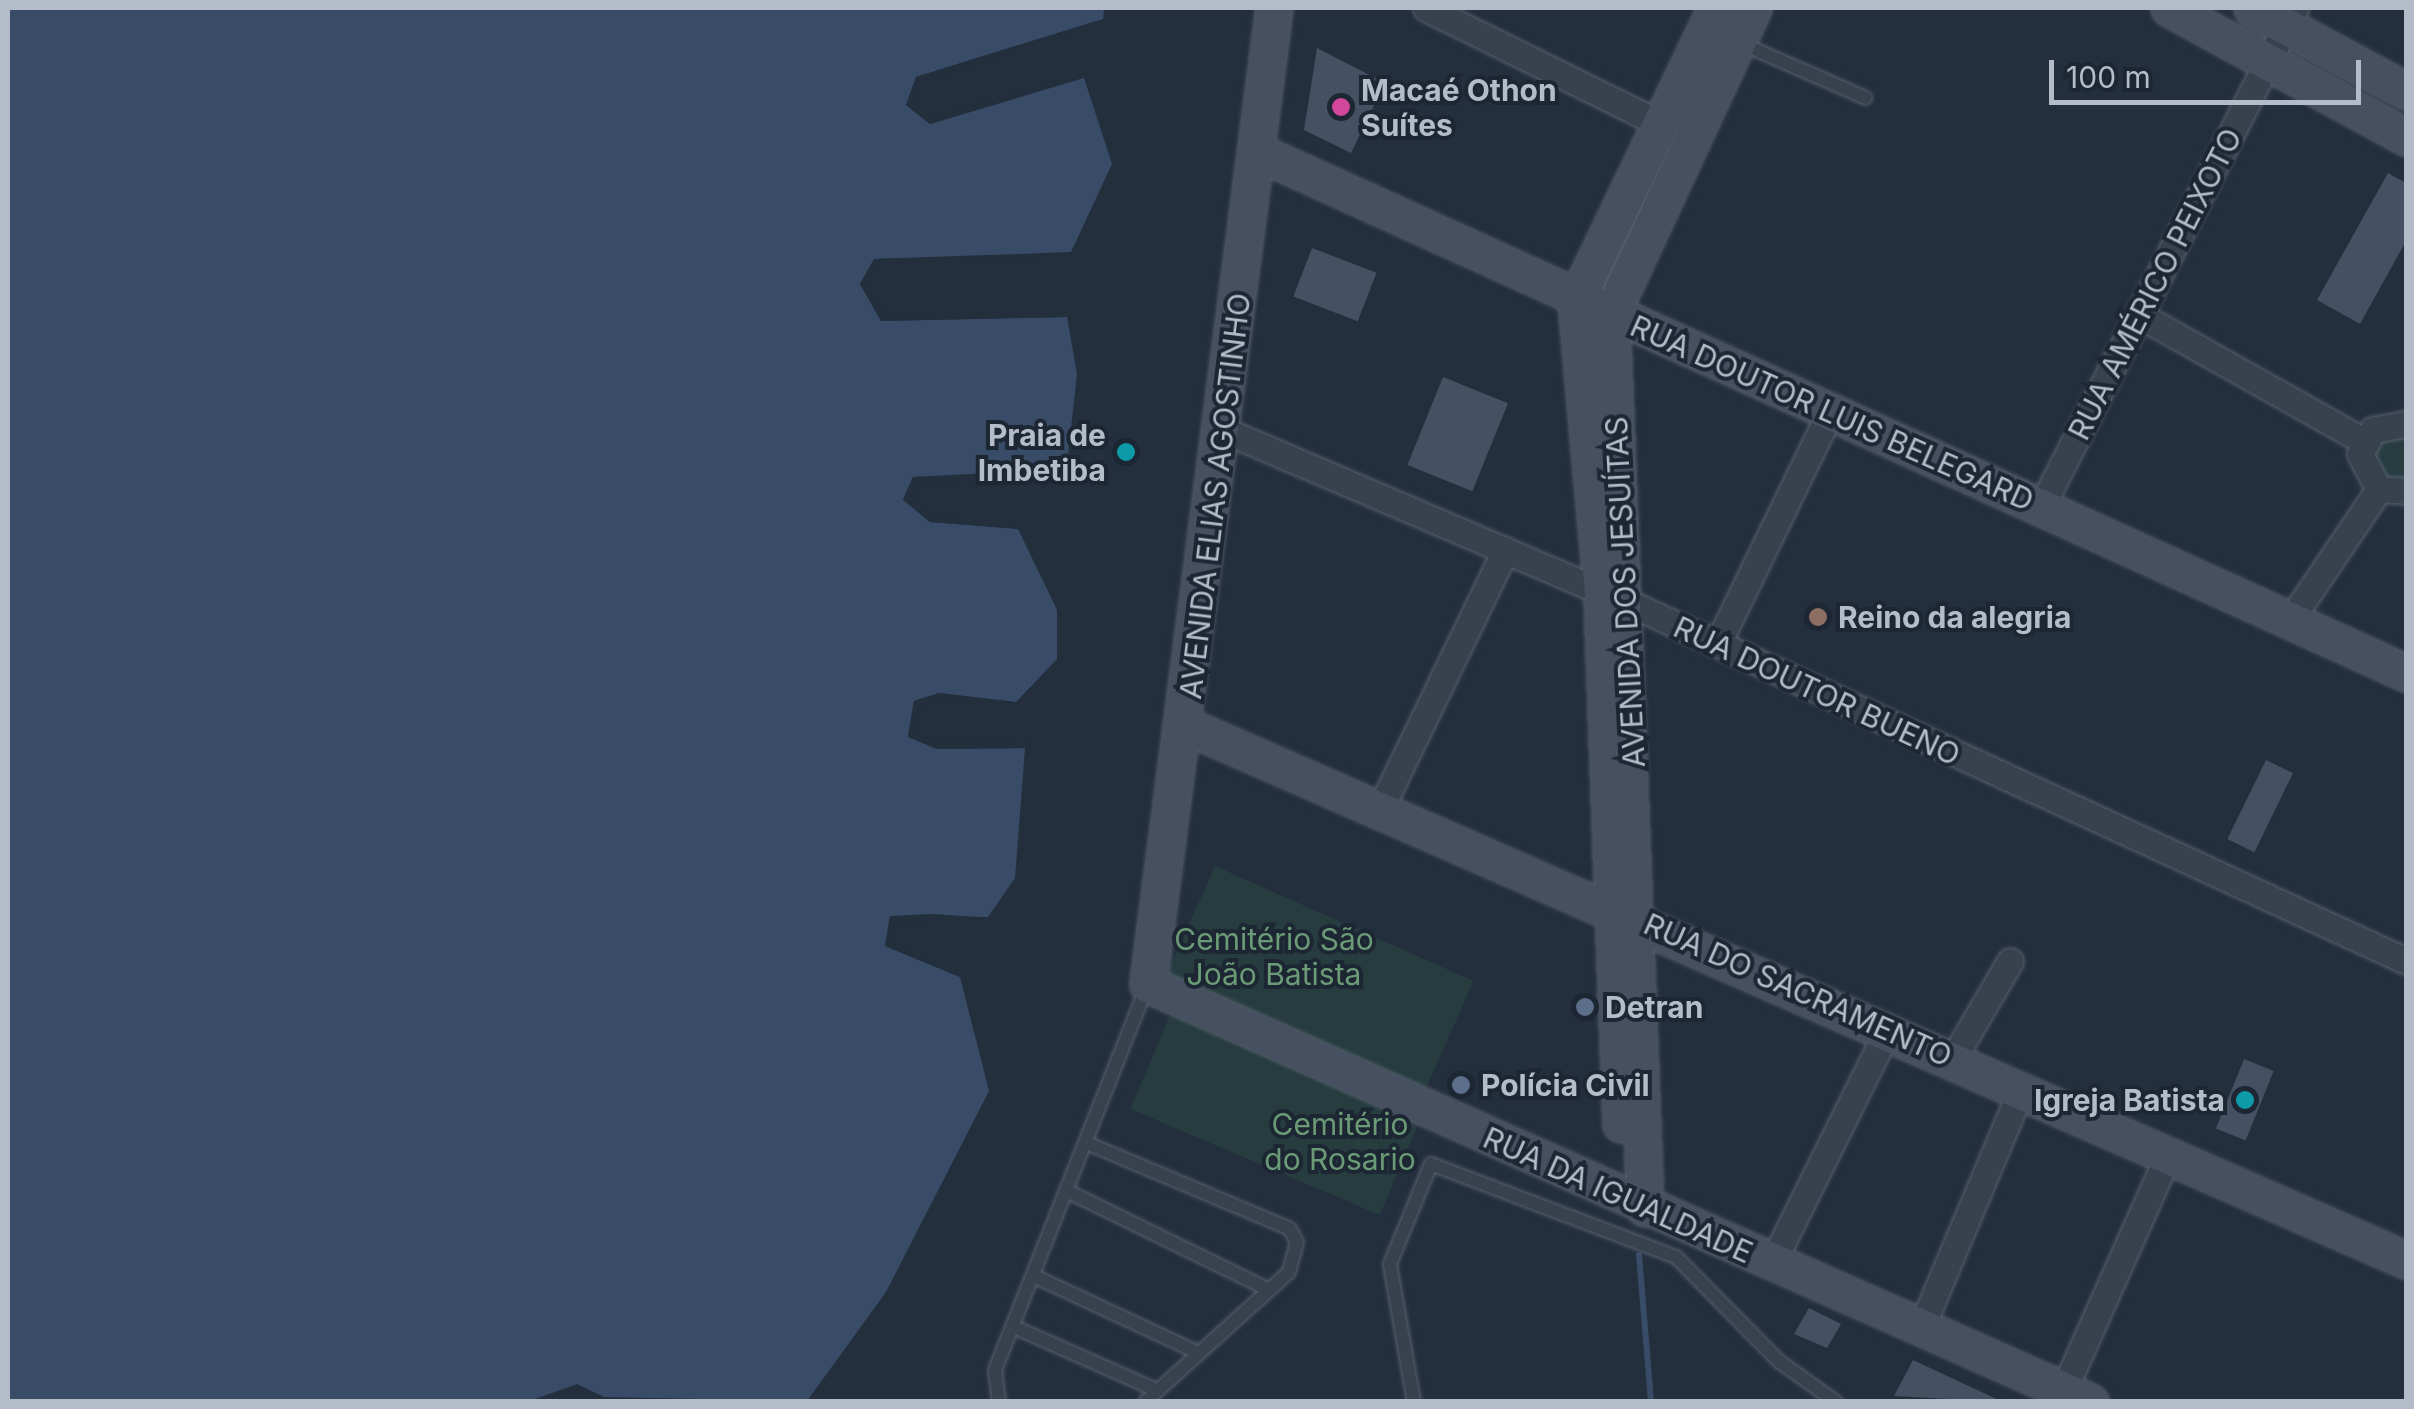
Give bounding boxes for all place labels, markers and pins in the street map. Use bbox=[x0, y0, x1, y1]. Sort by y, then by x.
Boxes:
place label: Macaé Othon Suítes bbox=[1361, 72, 1557, 142]
marker: Macaé Othon Suítes bbox=[1330, 96, 1352, 118]
place label: Praia de Imbetiba bbox=[978, 417, 1106, 488]
marker: Praia de Imbetiba bbox=[1115, 441, 1137, 463]
place label: Reino da alegria bbox=[1838, 599, 2071, 635]
marker: Reino da alegria bbox=[1807, 606, 1829, 628]
place label: Detran bbox=[1605, 989, 1703, 1025]
marker: Detran bbox=[1574, 996, 1596, 1018]
place label: Polícia Civil bbox=[1481, 1067, 1650, 1103]
marker: Polícia Civil bbox=[1450, 1074, 1472, 1096]
place label: Igreja Batista bbox=[2034, 1082, 2225, 1118]
marker: Igreja Batista bbox=[2234, 1089, 2256, 1111]

